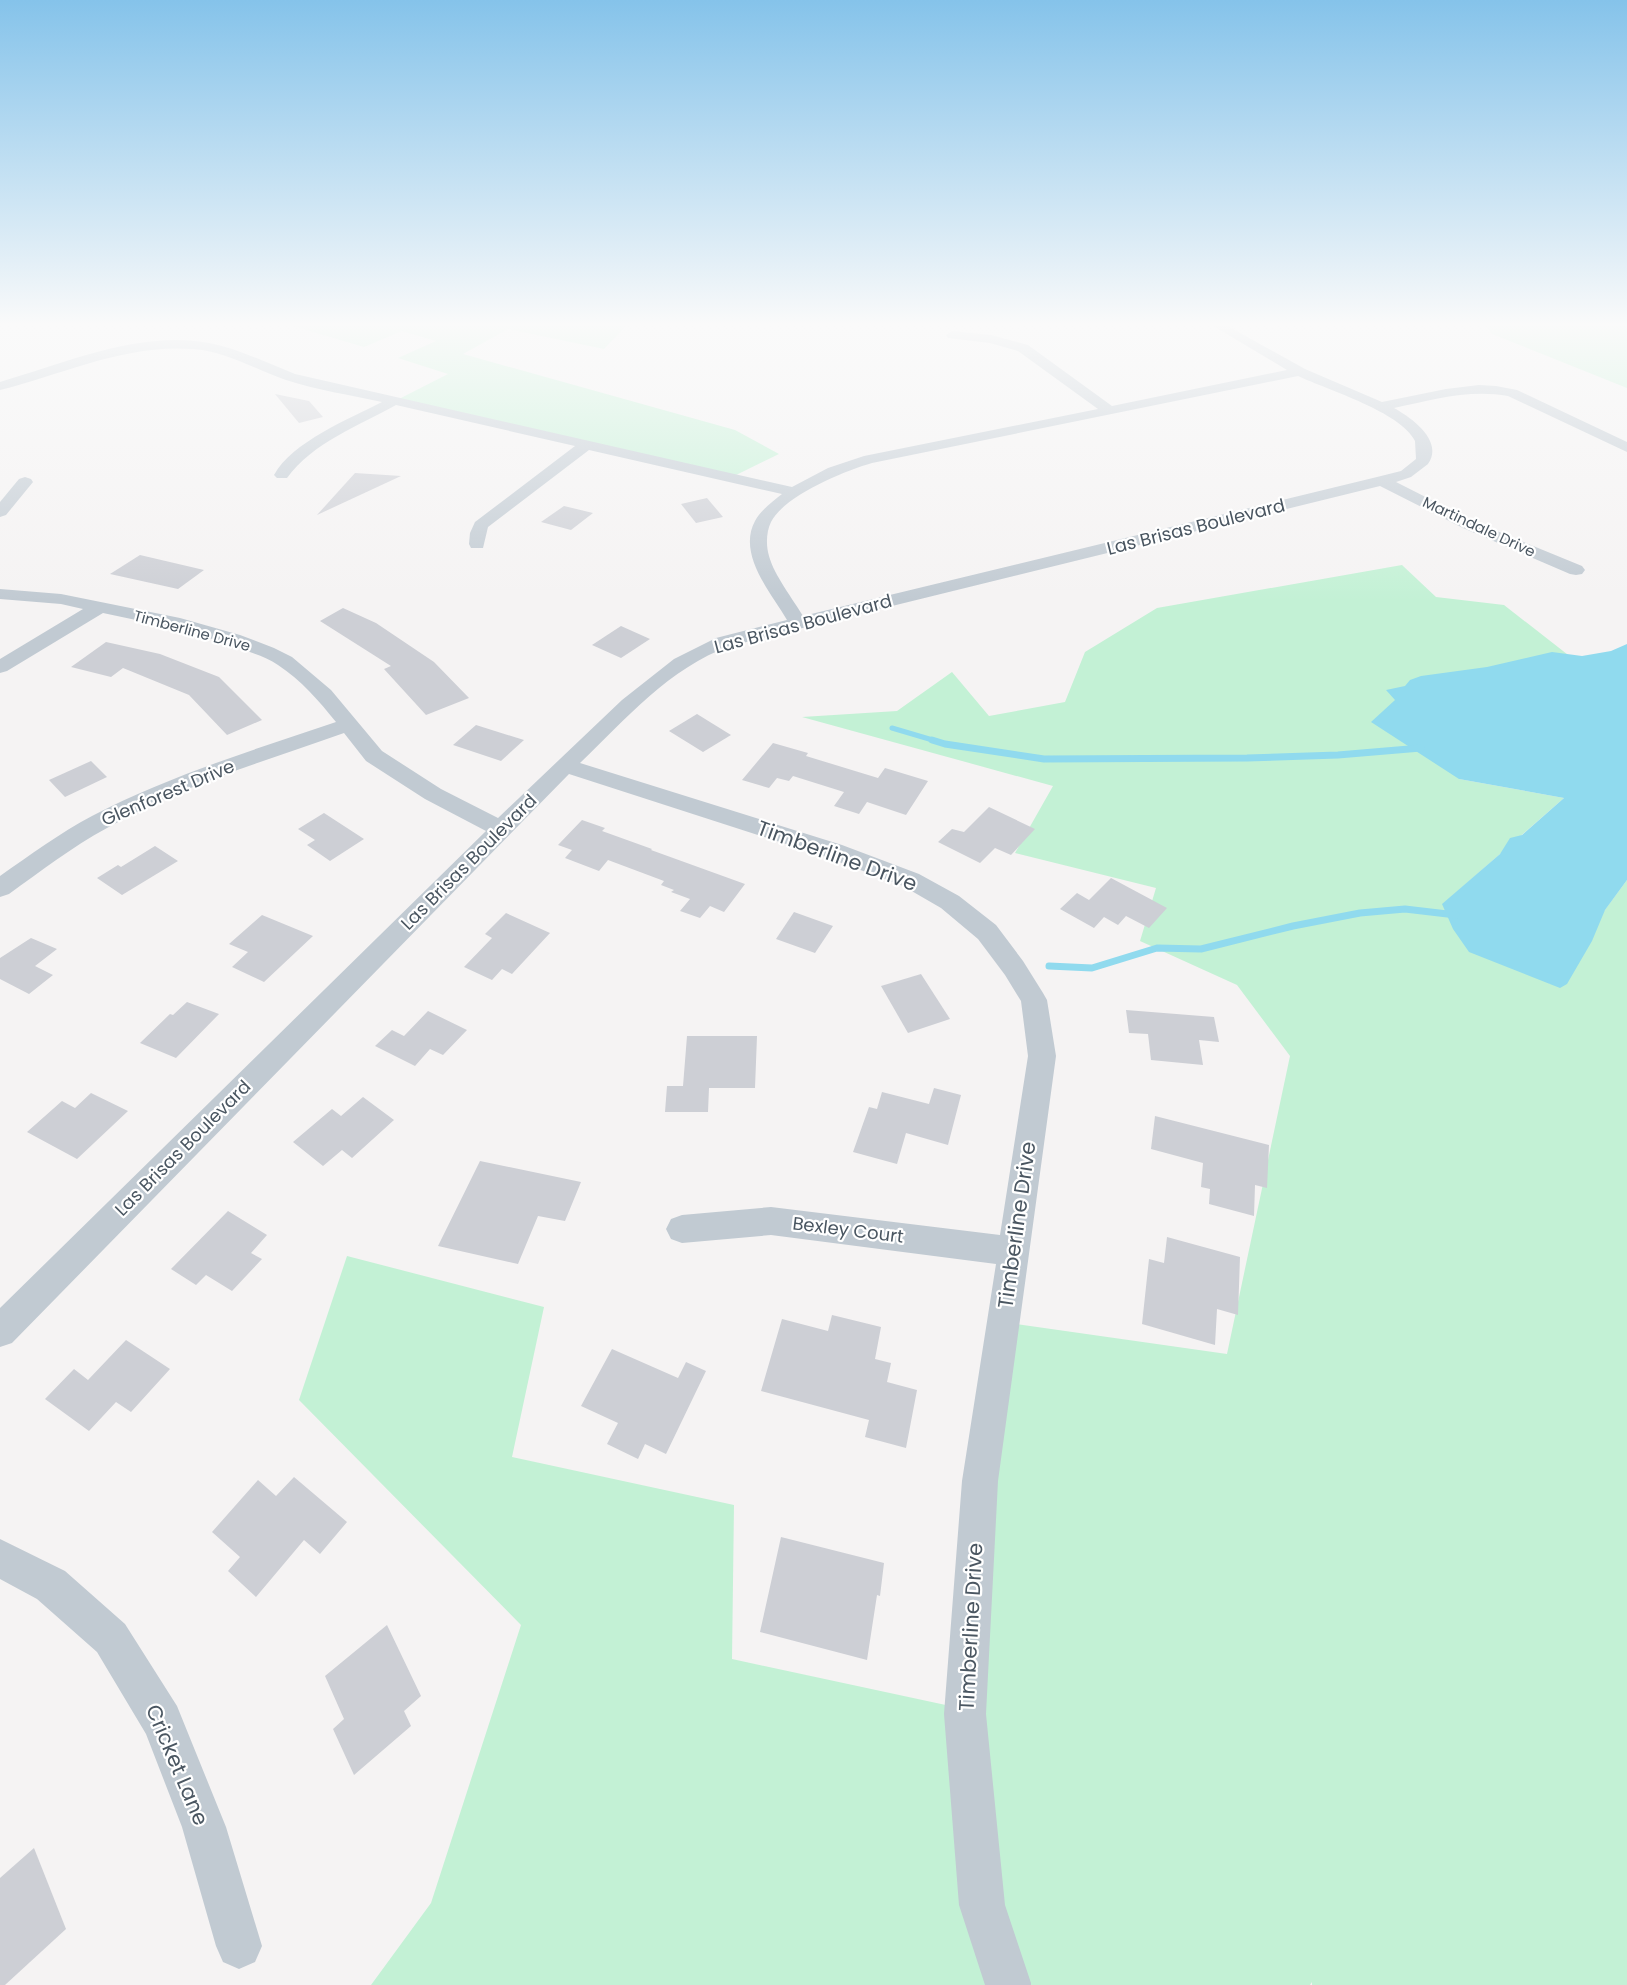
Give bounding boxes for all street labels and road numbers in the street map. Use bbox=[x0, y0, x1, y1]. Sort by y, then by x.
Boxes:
street label: Martindale Drive bbox=[1419, 491, 1539, 562]
street label: Las Brisas Boulevard bbox=[1104, 492, 1288, 561]
street label: Las Brisas Boulevard bbox=[711, 588, 894, 659]
street label: Timberline Drive bbox=[131, 605, 253, 656]
street label: Glenforest Drive bbox=[97, 753, 238, 832]
street label: Las Brisas Boulevard bbox=[395, 788, 542, 935]
street label: Timberline Drive bbox=[753, 813, 921, 898]
street label: Las Brisas Boulevard bbox=[109, 1074, 256, 1221]
street label: Timberline Drive bbox=[990, 1140, 1043, 1310]
street label: Bexley Court bbox=[791, 1210, 905, 1249]
street label: Timberline Drive bbox=[952, 1542, 989, 1712]
street label: Cricket Lane bbox=[139, 1700, 216, 1830]

